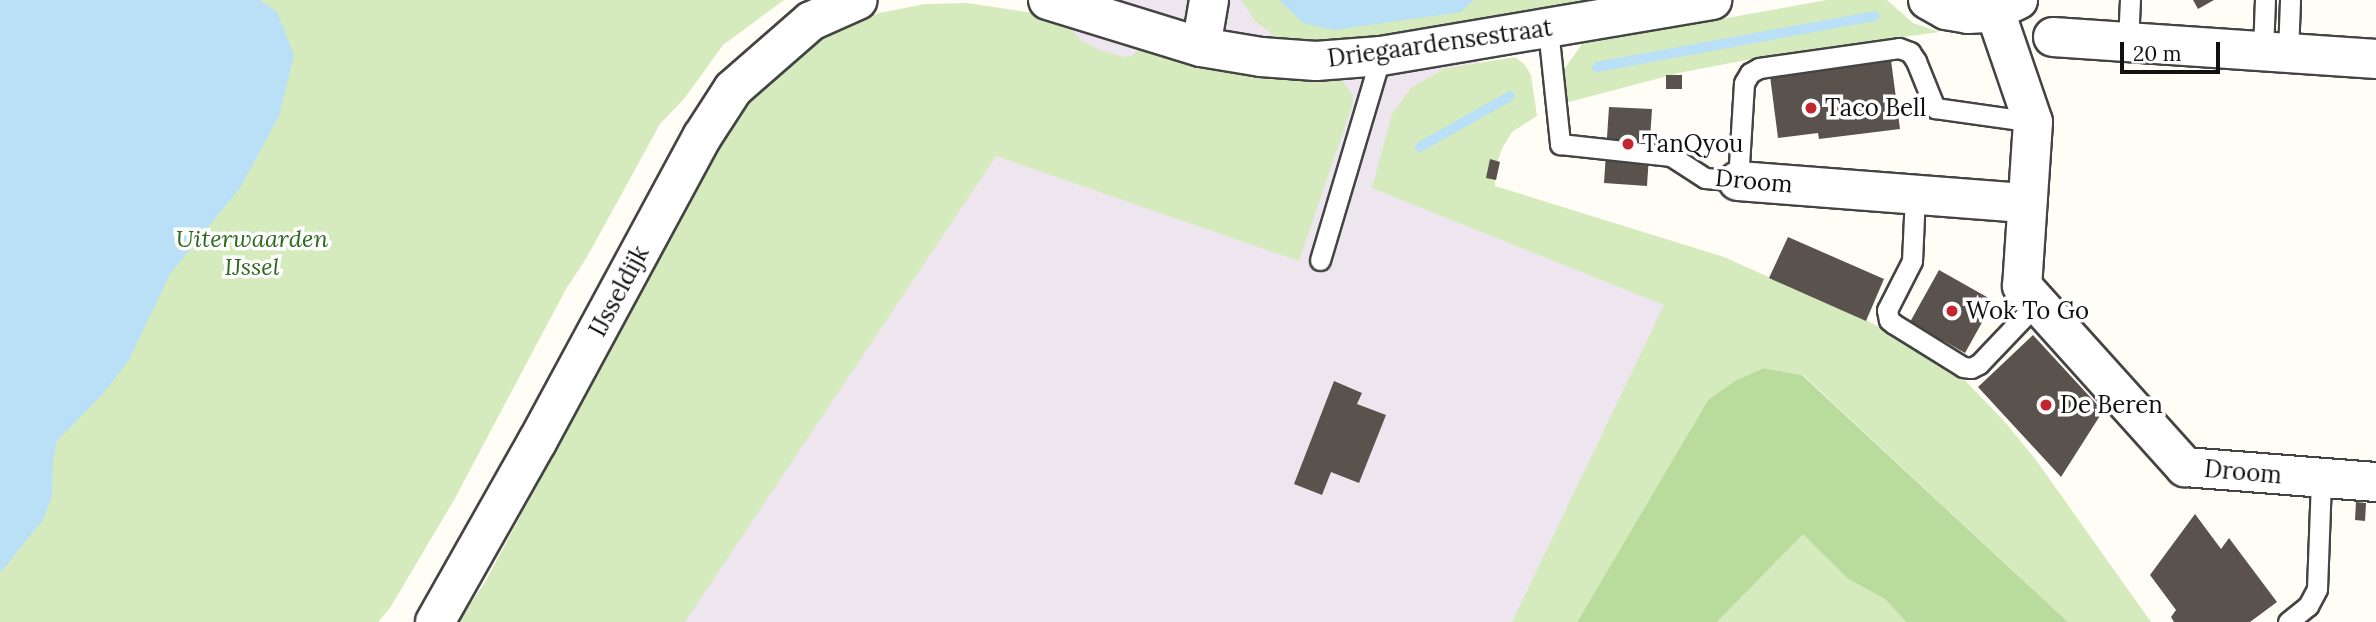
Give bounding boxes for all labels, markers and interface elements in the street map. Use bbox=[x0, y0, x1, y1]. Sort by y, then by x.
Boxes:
street label: Driegaardensestraat bbox=[1326, 13, 1554, 73]
scale bar bbox=[2124, 28, 2224, 72]
text: 20 m bbox=[2133, 40, 2182, 67]
place label: Taco Bell bbox=[1825, 94, 1926, 122]
marker: Taco Bell bbox=[1803, 100, 1819, 116]
place label: TanQyou bbox=[1642, 130, 1743, 158]
marker: TanQyou bbox=[1620, 136, 1636, 152]
street label: Droom bbox=[1714, 163, 1794, 199]
park label: Uiterwaarden IJssel bbox=[176, 225, 328, 281]
street label: IJsseldijk bbox=[583, 241, 655, 341]
place label: Wok To Go bbox=[1966, 297, 2089, 325]
marker: Wok To Go bbox=[1944, 303, 1960, 319]
place label: De Beren bbox=[2060, 391, 2163, 419]
marker: De Beren bbox=[2038, 397, 2054, 413]
street label: Droom bbox=[2203, 454, 2283, 490]

